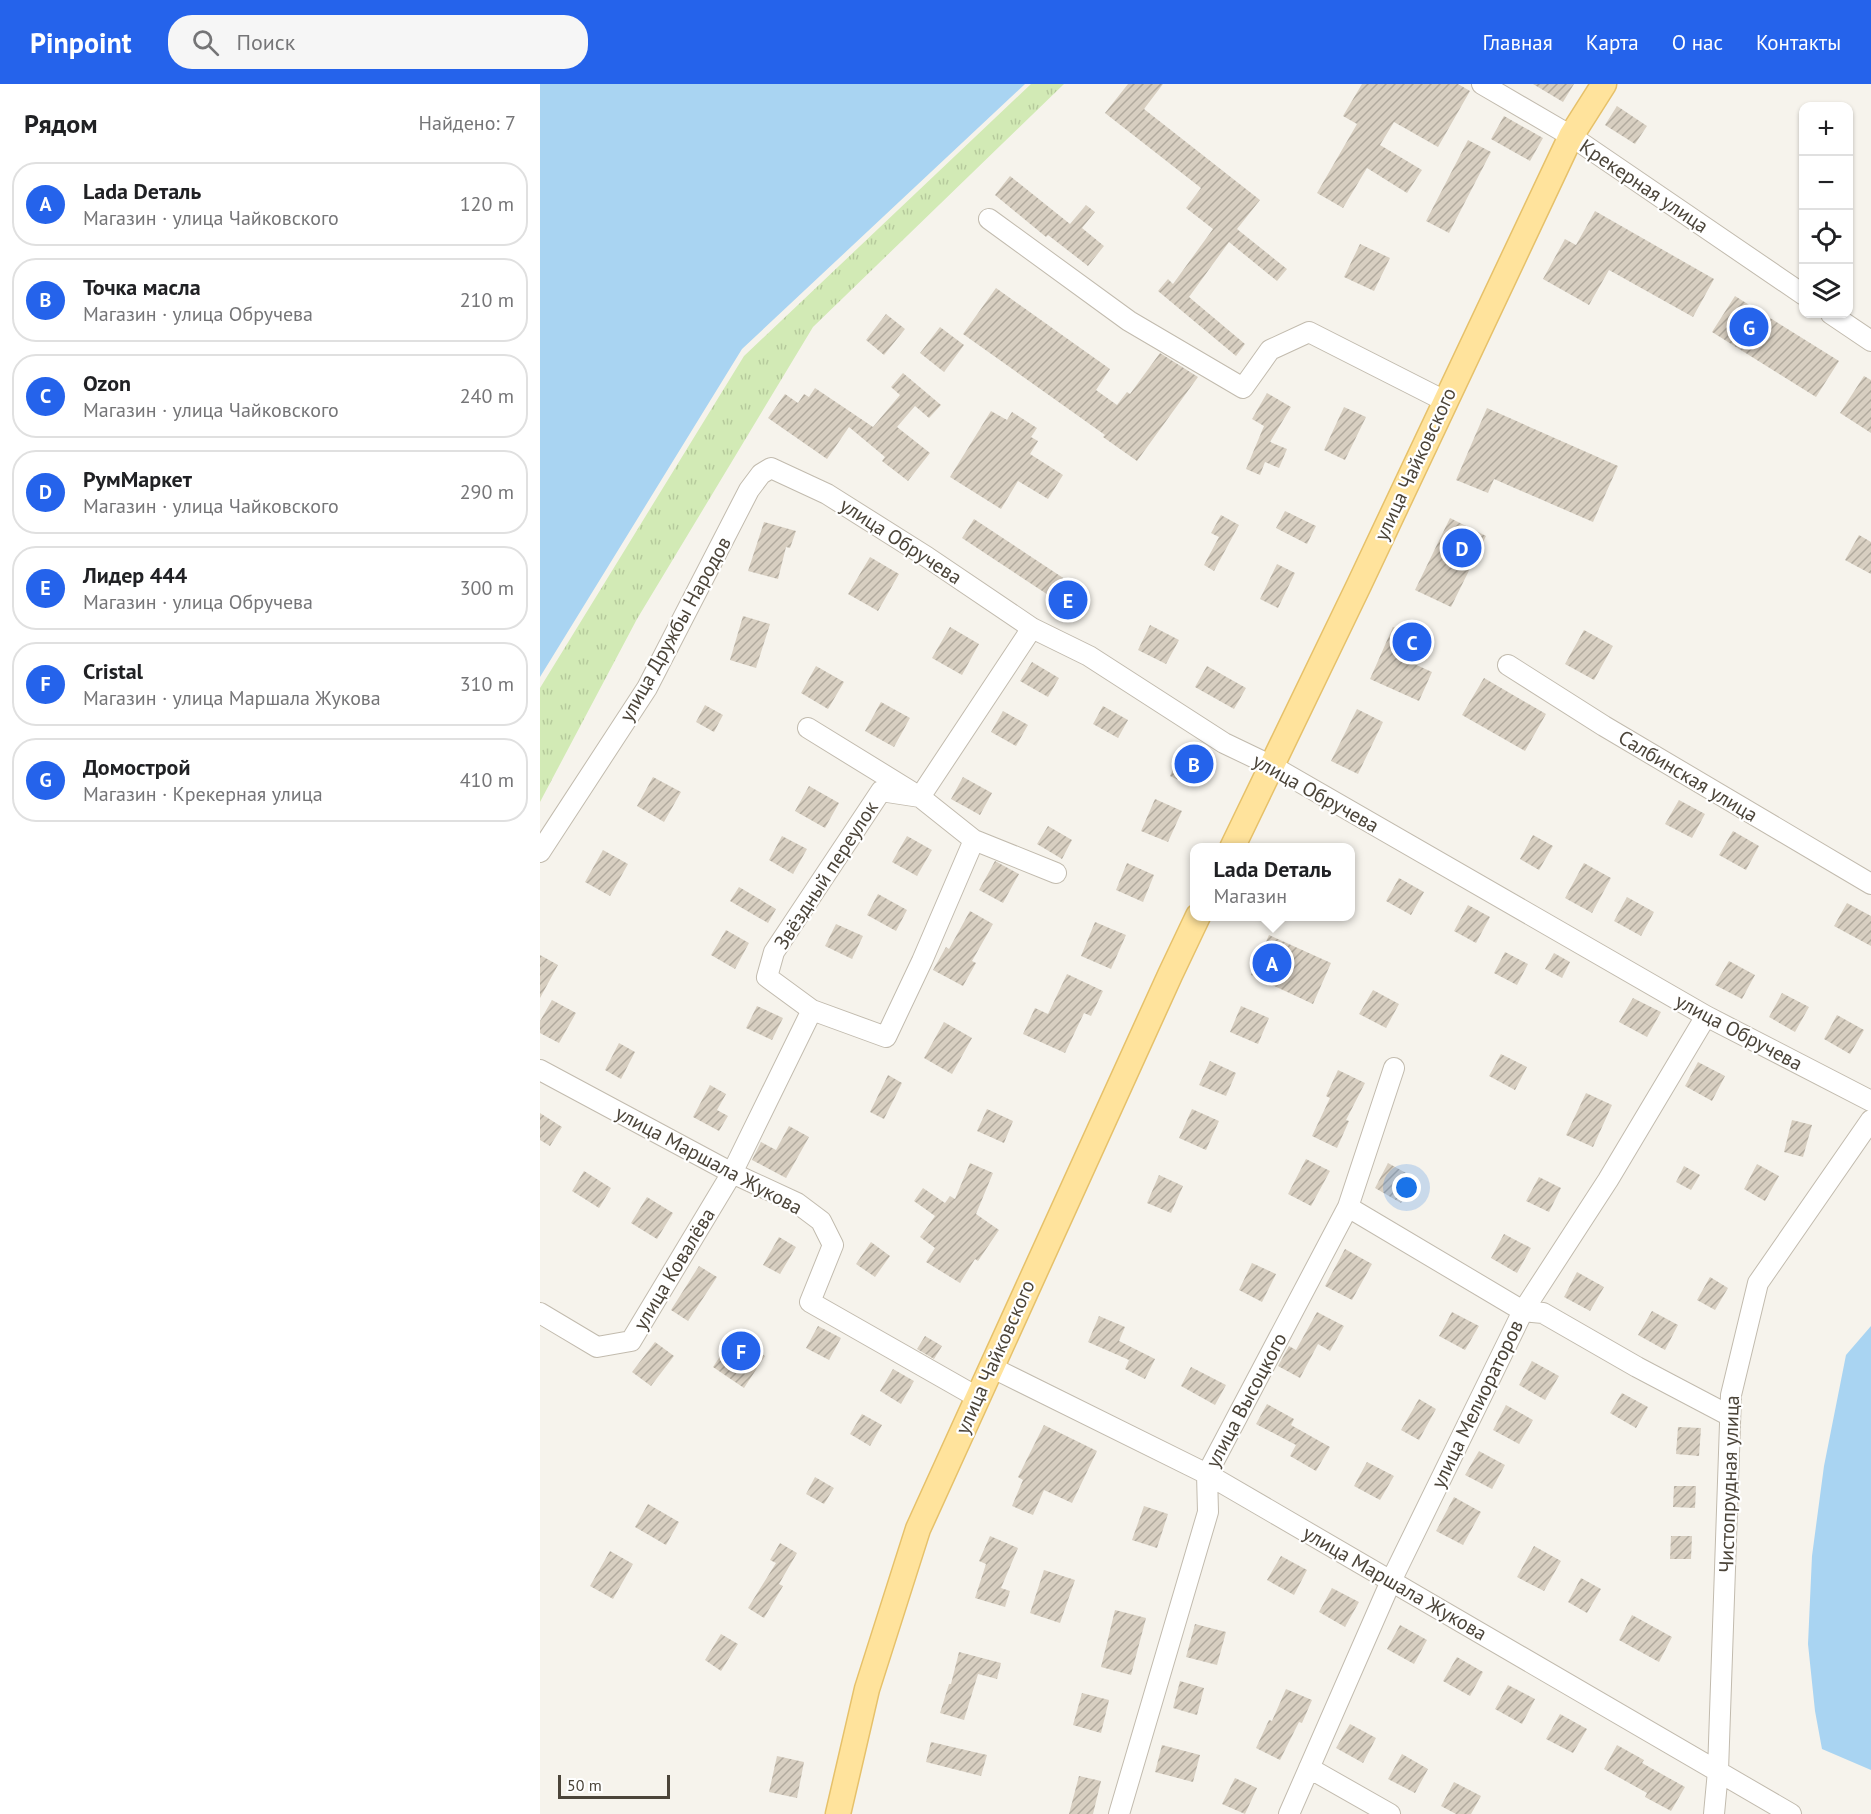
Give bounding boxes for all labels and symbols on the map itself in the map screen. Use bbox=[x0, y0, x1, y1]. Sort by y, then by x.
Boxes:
street label: Крекерная улица bbox=[1575, 133, 1713, 239]
pin: G bbox=[1730, 304, 1768, 350]
street label: улица Чайковского bbox=[1368, 383, 1462, 545]
street label: улица Обручева bbox=[835, 492, 967, 590]
pin: D bbox=[1442, 526, 1482, 570]
street label: улица Дружбы Народов bbox=[613, 532, 737, 726]
pin: E bbox=[1048, 578, 1088, 622]
pin: C bbox=[1392, 620, 1432, 664]
street label: Салбинская улица bbox=[1614, 724, 1762, 828]
pin: B bbox=[1174, 742, 1214, 786]
street label: улица Обручева bbox=[1248, 748, 1384, 838]
street label: Звёздный переулок bbox=[768, 796, 884, 954]
pin: A bbox=[1252, 940, 1292, 986]
street label: улица Обручева bbox=[1671, 988, 1807, 1076]
street label: улица Маршала Жукова bbox=[611, 1100, 807, 1220]
your location bbox=[1392, 1173, 1421, 1202]
street label: улица Ковалёва bbox=[627, 1203, 721, 1335]
street label: улица Чайковского bbox=[949, 1276, 1041, 1438]
street label: улица Мелиораторов bbox=[1425, 1316, 1529, 1492]
pin: F bbox=[722, 1328, 760, 1374]
street label: улица Высоцкого bbox=[1199, 1328, 1293, 1472]
street label: Чистопрудная улица bbox=[1713, 1395, 1745, 1573]
street label: улица Маршала Жукова bbox=[1298, 1520, 1492, 1646]
scale bar bbox=[558, 1772, 670, 1800]

